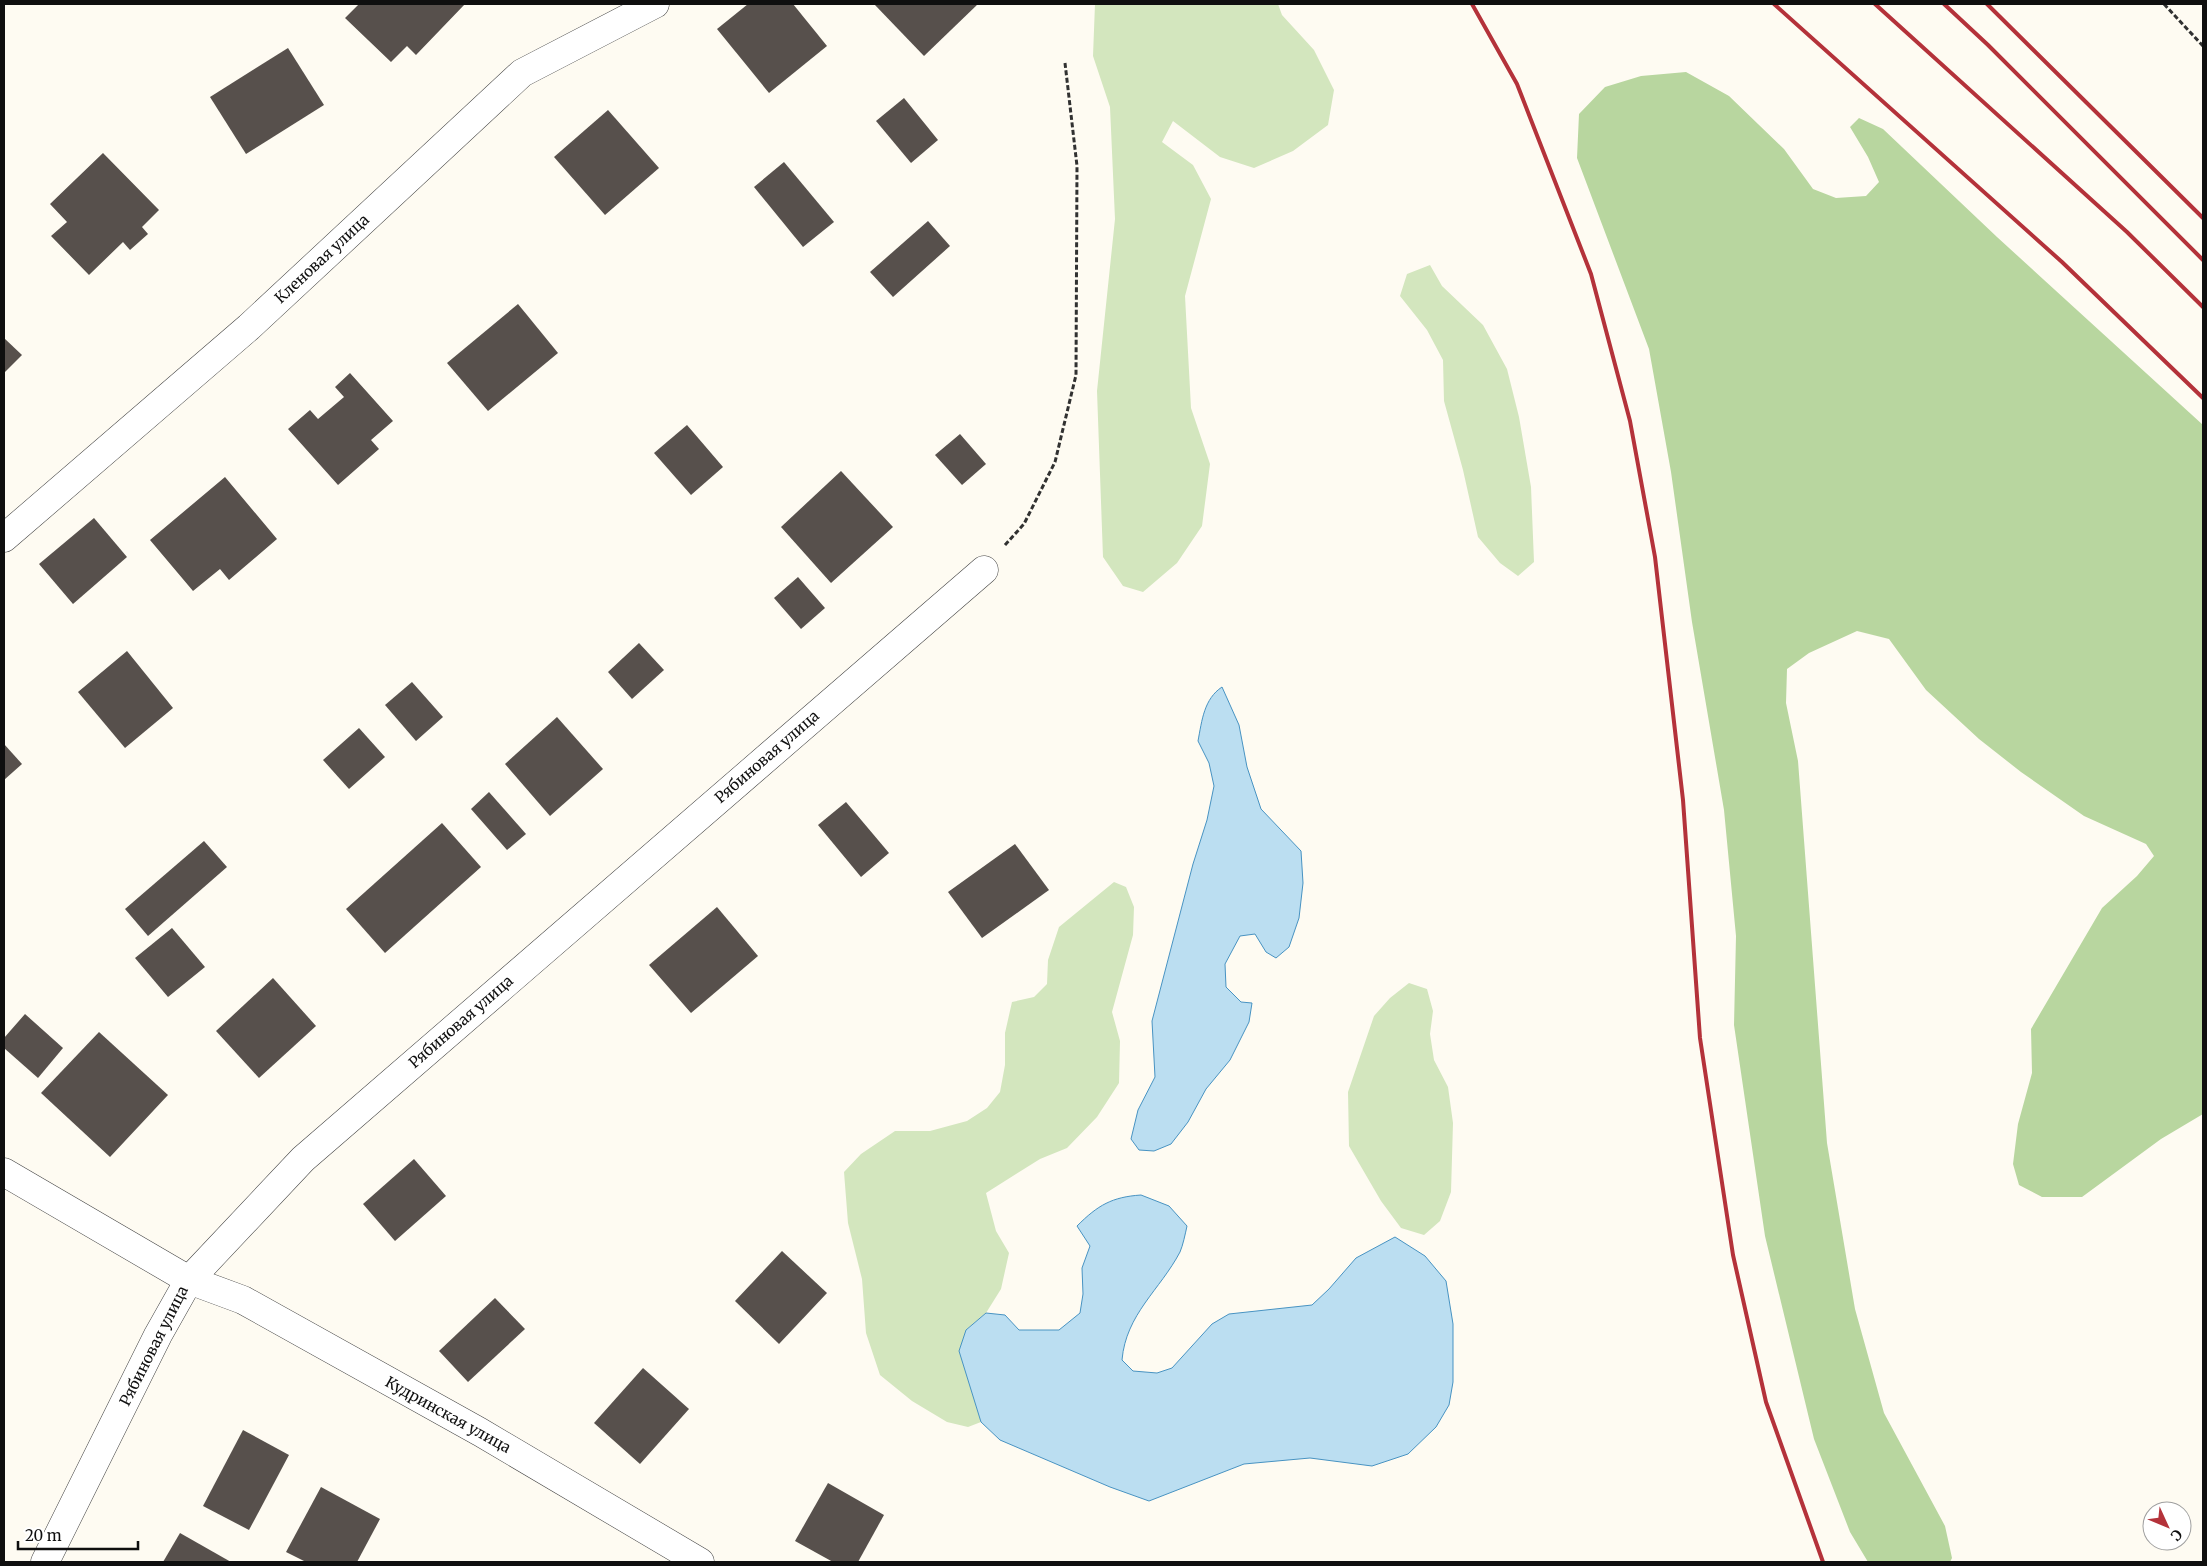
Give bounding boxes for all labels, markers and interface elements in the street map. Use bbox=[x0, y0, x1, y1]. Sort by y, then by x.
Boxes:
street label: Кленовая улица bbox=[270, 210, 373, 307]
street label: Рябиновая улица bbox=[711, 706, 823, 807]
street label: Рябиновая улица bbox=[405, 971, 517, 1072]
street label: Рябиновая улица bbox=[115, 1283, 192, 1409]
street label: Кудринская улица bbox=[382, 1372, 514, 1457]
north arrow bbox=[2142, 1501, 2192, 1551]
scale bar bbox=[18, 1518, 138, 1550]
text: С bbox=[2167, 1525, 2186, 1545]
text: 20 m bbox=[25, 1526, 62, 1545]

